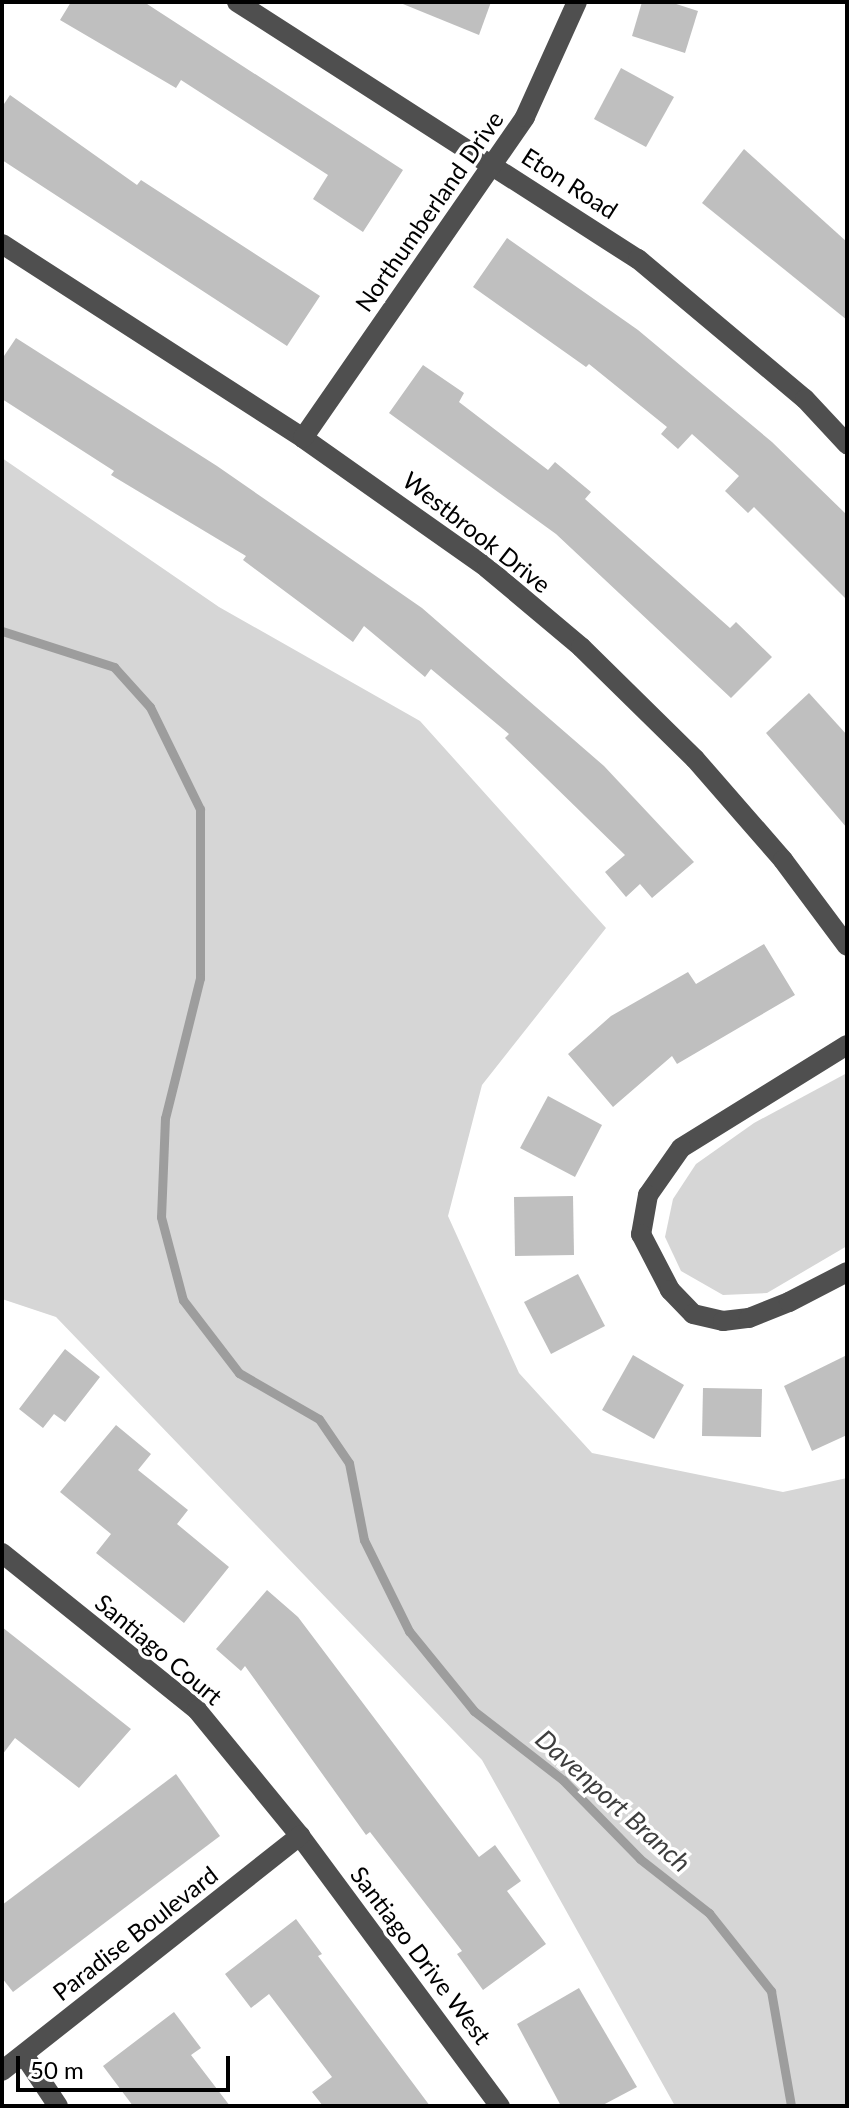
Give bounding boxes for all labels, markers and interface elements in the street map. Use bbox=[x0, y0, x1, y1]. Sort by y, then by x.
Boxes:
street label: Northumberland Drive bbox=[349, 105, 509, 317]
street label: Eton Road bbox=[517, 141, 623, 225]
street label: Westbrook Drive bbox=[397, 465, 557, 599]
street label: Santiago Court bbox=[90, 1588, 228, 1710]
water label: Davenport Branch bbox=[529, 1723, 697, 1879]
street label: Paradise Boulevard bbox=[47, 1860, 223, 2006]
street label: Santiago Drive West bbox=[345, 1860, 497, 2050]
scale bar bbox=[20, 2040, 234, 2090]
text: 50 m bbox=[30, 2055, 84, 2084]

